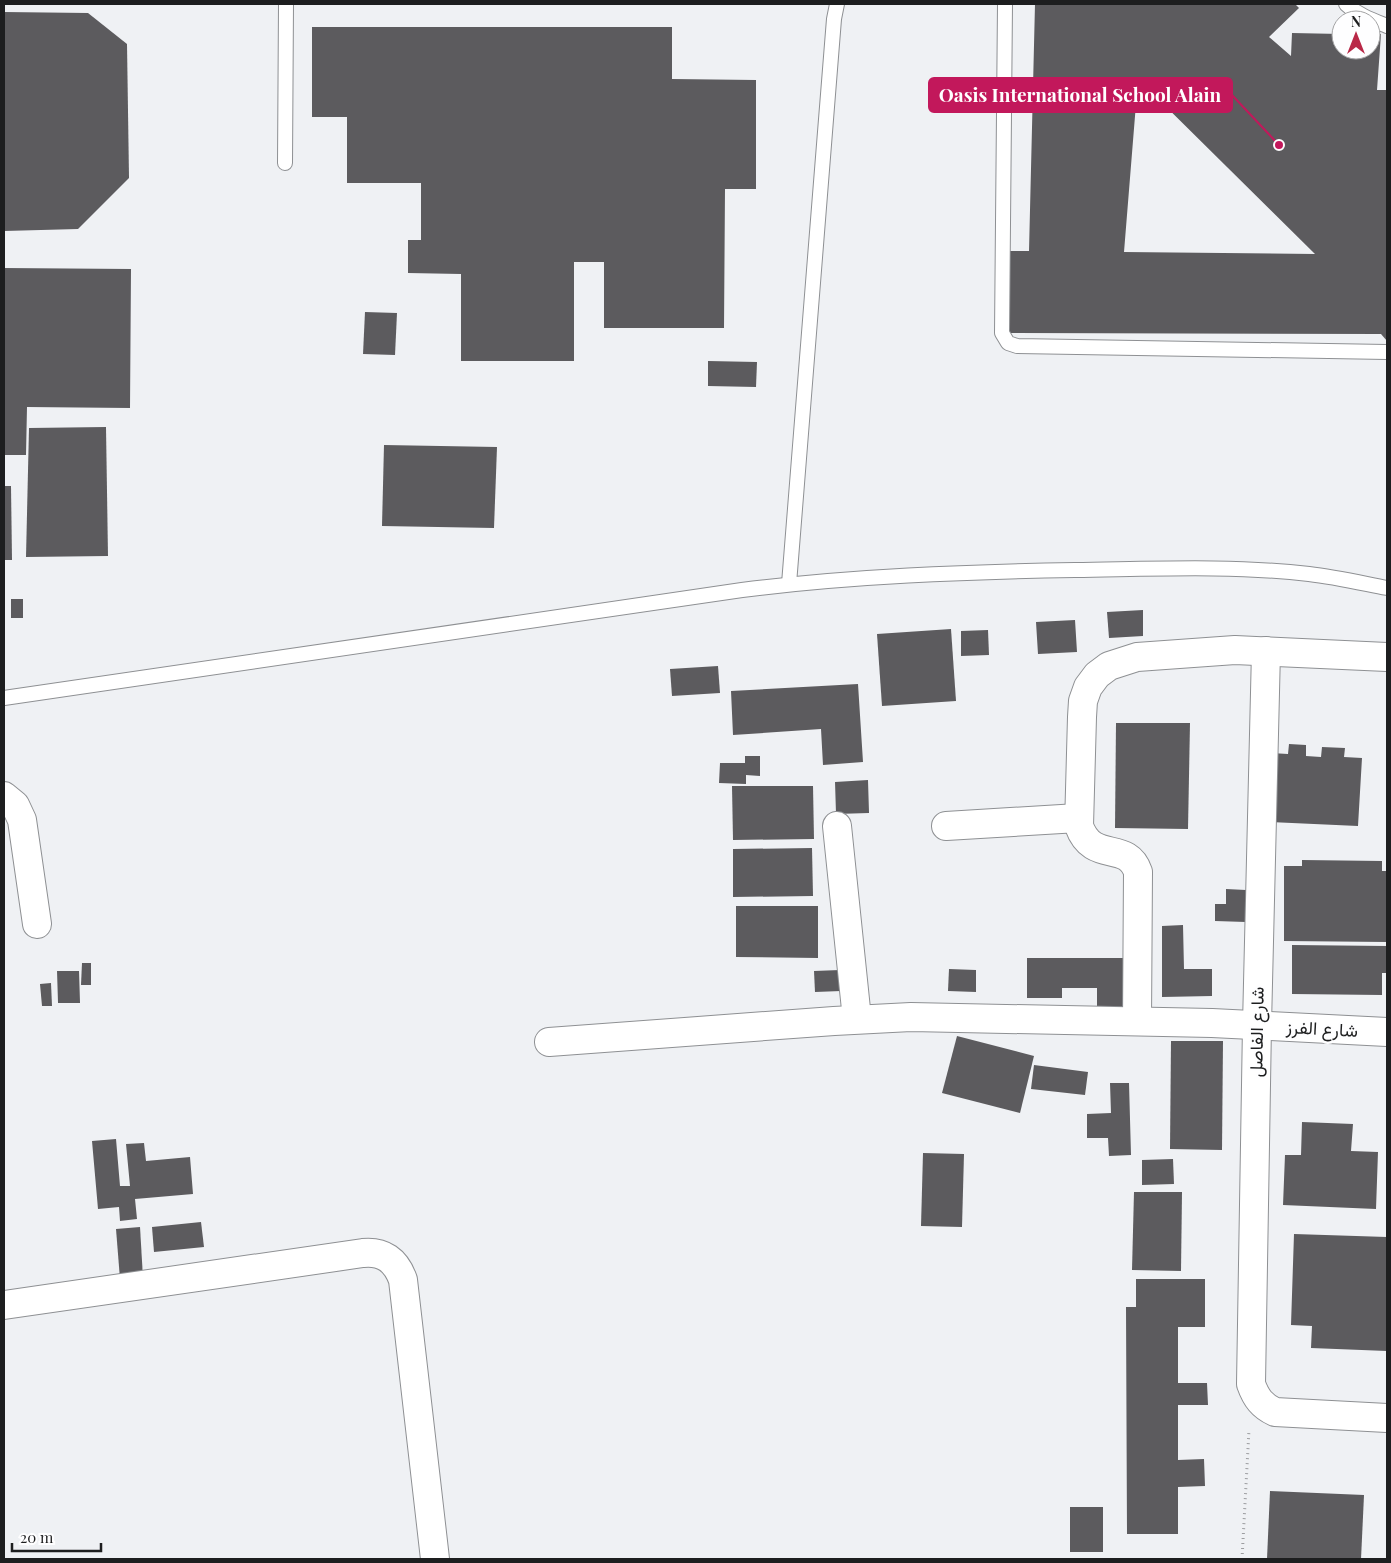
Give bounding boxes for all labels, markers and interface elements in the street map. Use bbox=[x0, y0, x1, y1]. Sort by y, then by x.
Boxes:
north arrow bbox=[1331, 10, 1381, 60]
text: N bbox=[1351, 12, 1361, 31]
callout: Oasis International School Alain bbox=[929, 78, 1232, 112]
text: Oasis International School Alain bbox=[939, 81, 1222, 107]
street label: شارع الفاصل bbox=[1243, 986, 1270, 1078]
street label: شارع الفرز bbox=[1285, 1014, 1359, 1043]
scale bar bbox=[12, 1520, 101, 1552]
text: 20 m bbox=[20, 1527, 54, 1547]

